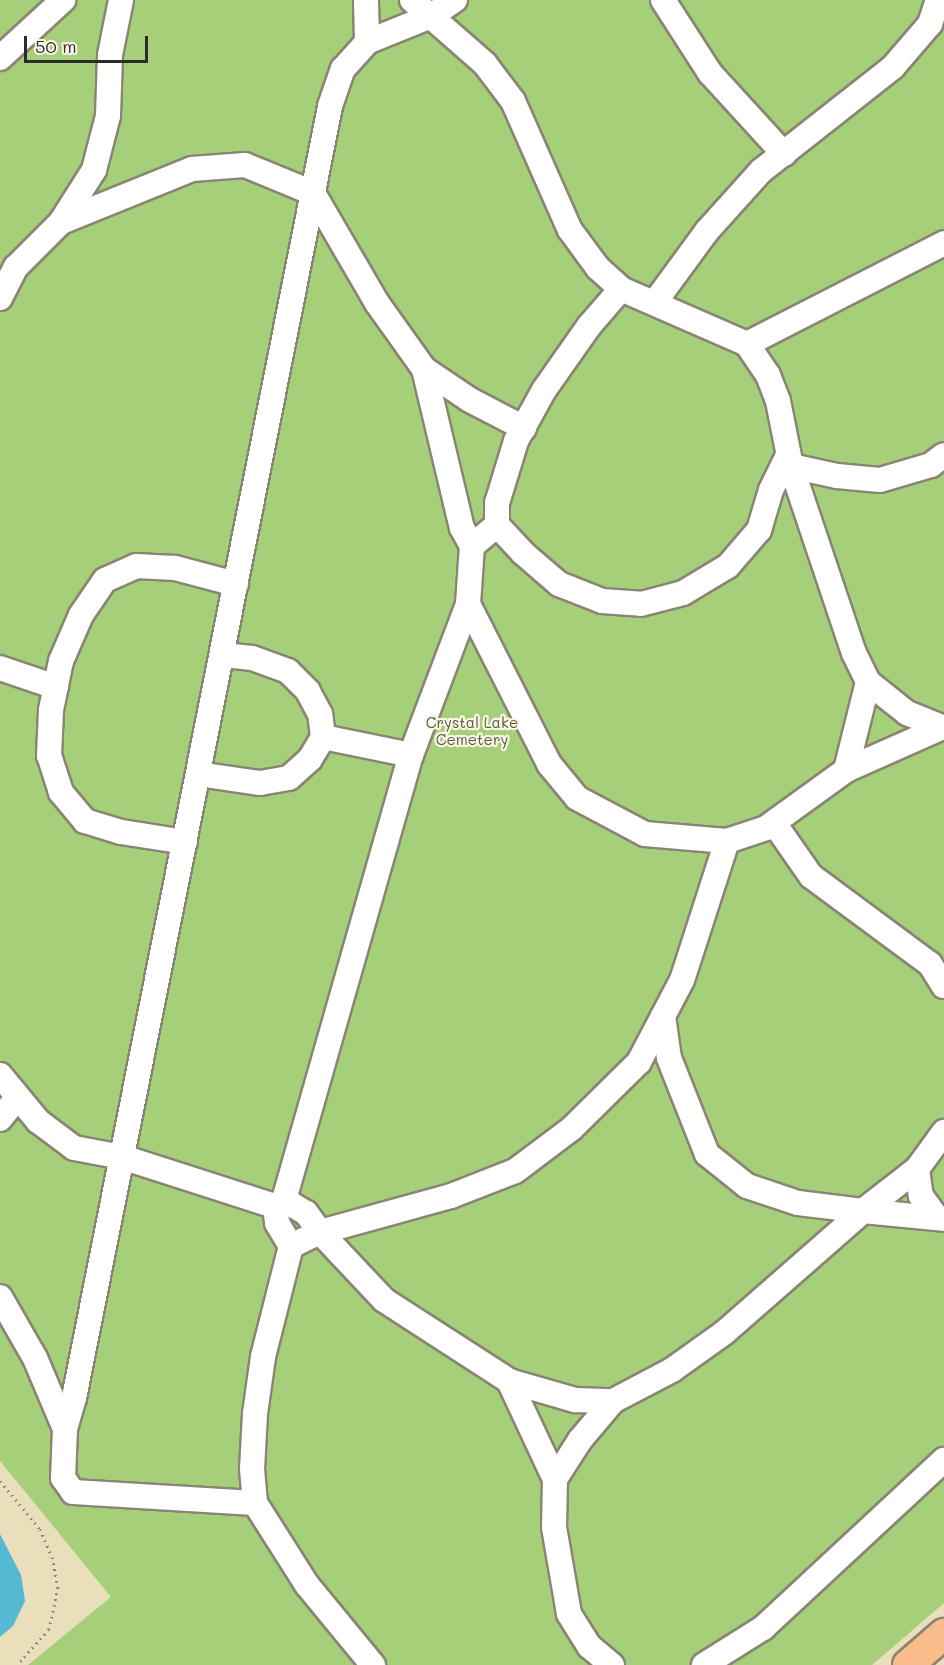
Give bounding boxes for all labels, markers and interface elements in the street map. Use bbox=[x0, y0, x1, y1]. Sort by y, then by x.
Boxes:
scale bar bbox=[27, 24, 152, 62]
text: 50 m bbox=[35, 34, 77, 58]
park label: Crystal Lake Cemetery bbox=[426, 713, 518, 748]

